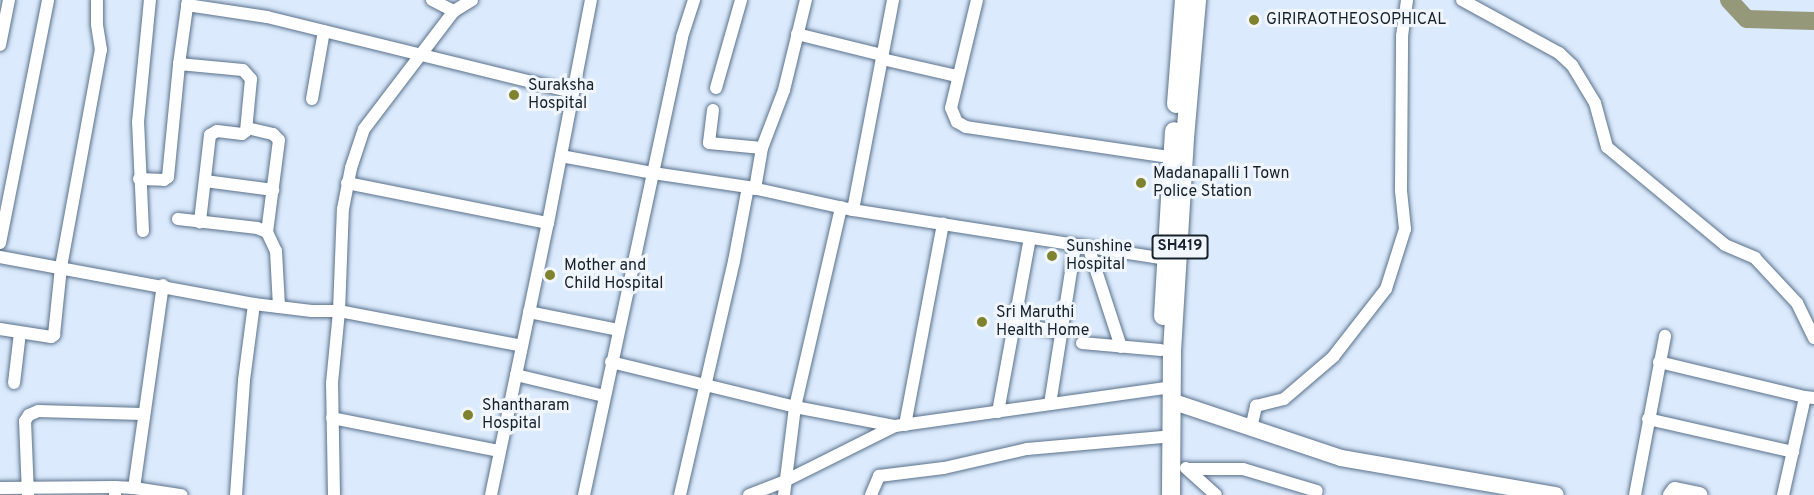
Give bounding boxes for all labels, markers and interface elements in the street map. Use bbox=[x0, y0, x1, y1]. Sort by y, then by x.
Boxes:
place label: GIRIRAOTHEOSOPHICAL bbox=[1266, 10, 1446, 30]
marker: GIRIRAOTHEOSOPHICAL bbox=[1247, 13, 1261, 27]
place label: Suraksha Hospital bbox=[528, 76, 594, 114]
marker: Suraksha Hospital bbox=[505, 86, 523, 104]
place label: Madanapalli 1 Town Police Station bbox=[1153, 164, 1290, 202]
marker: Madanapalli 1 Town Police Station bbox=[1134, 176, 1148, 190]
road number: SH419 bbox=[1152, 235, 1208, 259]
place label: Sunshine Hospital bbox=[1066, 237, 1132, 275]
marker: Sunshine Hospital bbox=[1043, 247, 1061, 265]
place label: Mother and Child Hospital bbox=[564, 256, 663, 294]
marker: Mother and Child Hospital bbox=[541, 266, 559, 284]
place label: Sri Maruthi Health Home bbox=[996, 303, 1089, 341]
marker: Sri Maruthi Health Home bbox=[973, 313, 991, 331]
place label: Shantharam Hospital bbox=[482, 396, 570, 434]
marker: Shantharam Hospital bbox=[459, 406, 477, 424]

